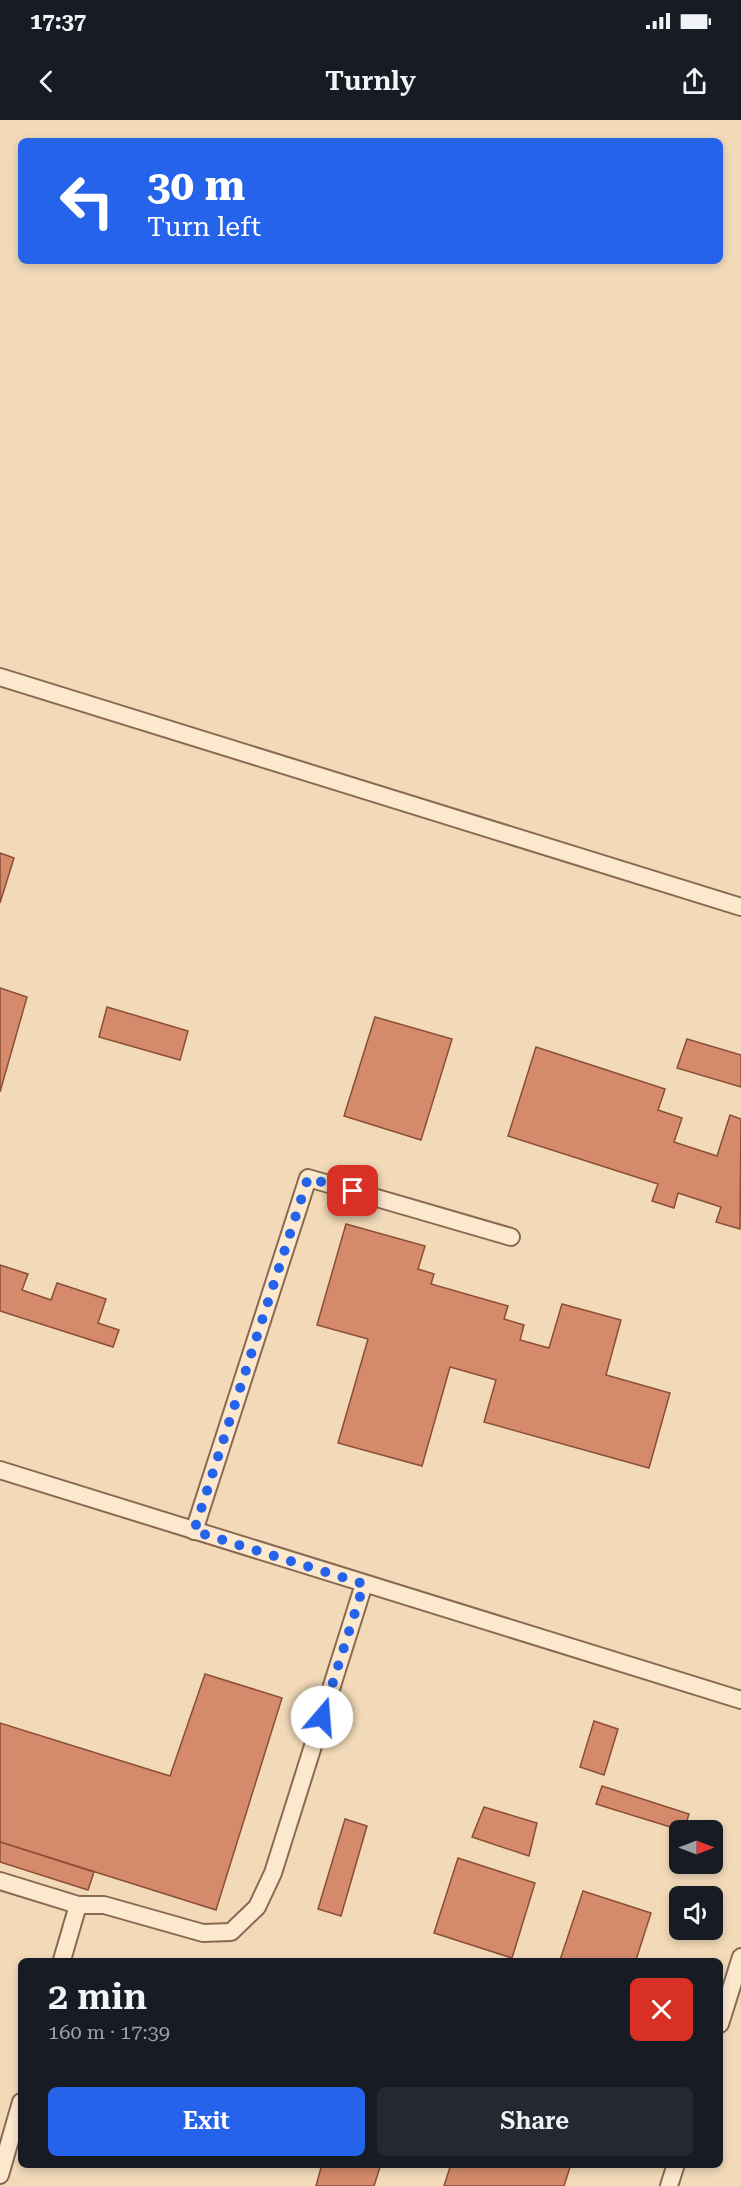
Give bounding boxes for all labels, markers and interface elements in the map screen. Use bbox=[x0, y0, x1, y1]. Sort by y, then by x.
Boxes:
text: 17:37 bbox=[30, 9, 86, 34]
icon: back bbox=[30, 65, 63, 98]
text: Turnly bbox=[325, 65, 416, 97]
icon: share bbox=[678, 65, 711, 98]
text: 30 m bbox=[147, 161, 245, 210]
icon: left bbox=[48, 162, 126, 240]
text: Turn left bbox=[147, 211, 261, 243]
pin bbox=[327, 1165, 378, 1216]
icon: arrive bbox=[336, 1174, 369, 1207]
position arrow bbox=[290, 1685, 354, 1749]
north arrow bbox=[669, 1820, 723, 1874]
map controls bbox=[669, 1820, 723, 1940]
button: sound bbox=[669, 1886, 723, 1940]
text: 2 min bbox=[48, 1976, 147, 2018]
button: close bbox=[630, 1978, 693, 2041]
text: 160 m · 17:39 bbox=[48, 2020, 170, 2044]
button: Exit bbox=[48, 2087, 365, 2156]
button: Share bbox=[377, 2087, 693, 2156]

